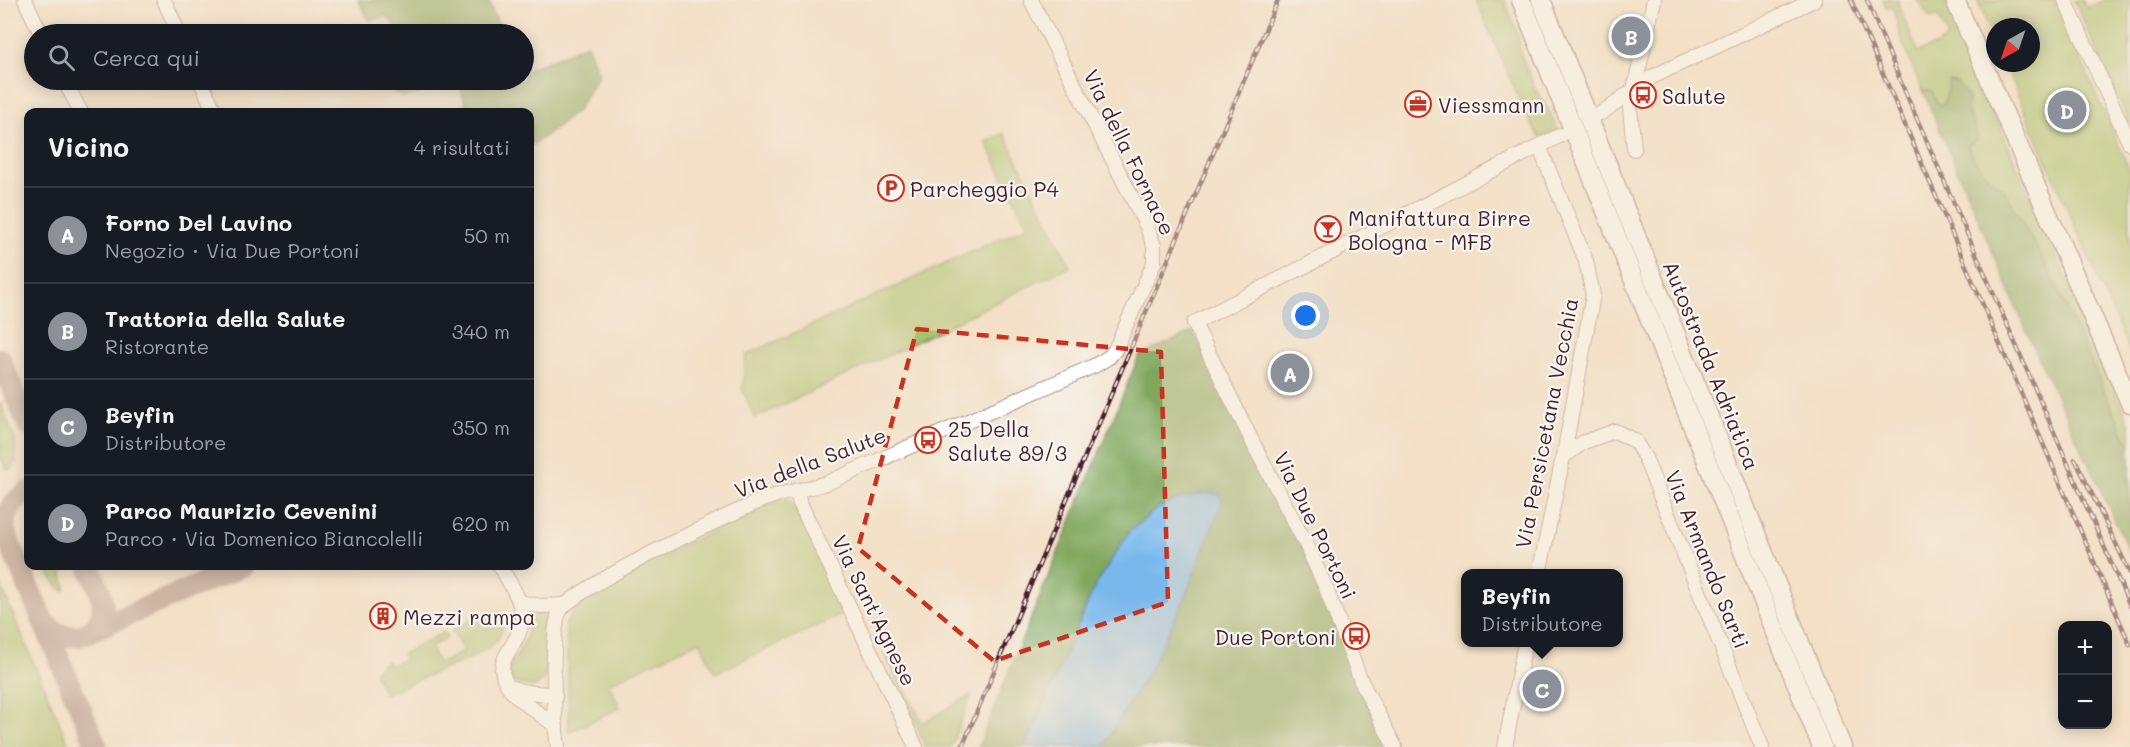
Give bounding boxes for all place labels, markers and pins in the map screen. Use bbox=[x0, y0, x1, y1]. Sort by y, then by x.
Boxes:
pin: B bbox=[1612, 14, 1650, 58]
bus stop icon: Salute bbox=[1628, 80, 1658, 110]
place label: Salute bbox=[1662, 82, 1726, 109]
pin: D bbox=[2048, 88, 2086, 132]
office icon: Viessmann bbox=[1403, 89, 1433, 119]
place label: Viessmann bbox=[1438, 91, 1544, 118]
parking icon: Parcheggio P4 bbox=[876, 173, 906, 203]
place label: Parcheggio P4 bbox=[910, 175, 1059, 202]
place label: Manifattura Birre Bologna - MFB bbox=[1348, 204, 1531, 255]
bar icon: Manifattura Birre Bologna - MFB bbox=[1313, 214, 1343, 244]
pin: A bbox=[1270, 350, 1310, 395]
place label: 25 Della Salute 89/3 bbox=[948, 415, 1067, 466]
bus stop icon: 25 Della Salute 89/3 bbox=[913, 425, 943, 455]
building icon: Mezzi rampa bbox=[368, 601, 398, 631]
place label: Mezzi rampa bbox=[403, 603, 536, 630]
bus stop icon: Due Portoni bbox=[1341, 621, 1371, 651]
place label: Due Portoni bbox=[1215, 623, 1336, 650]
pin: C bbox=[1522, 666, 1562, 712]

